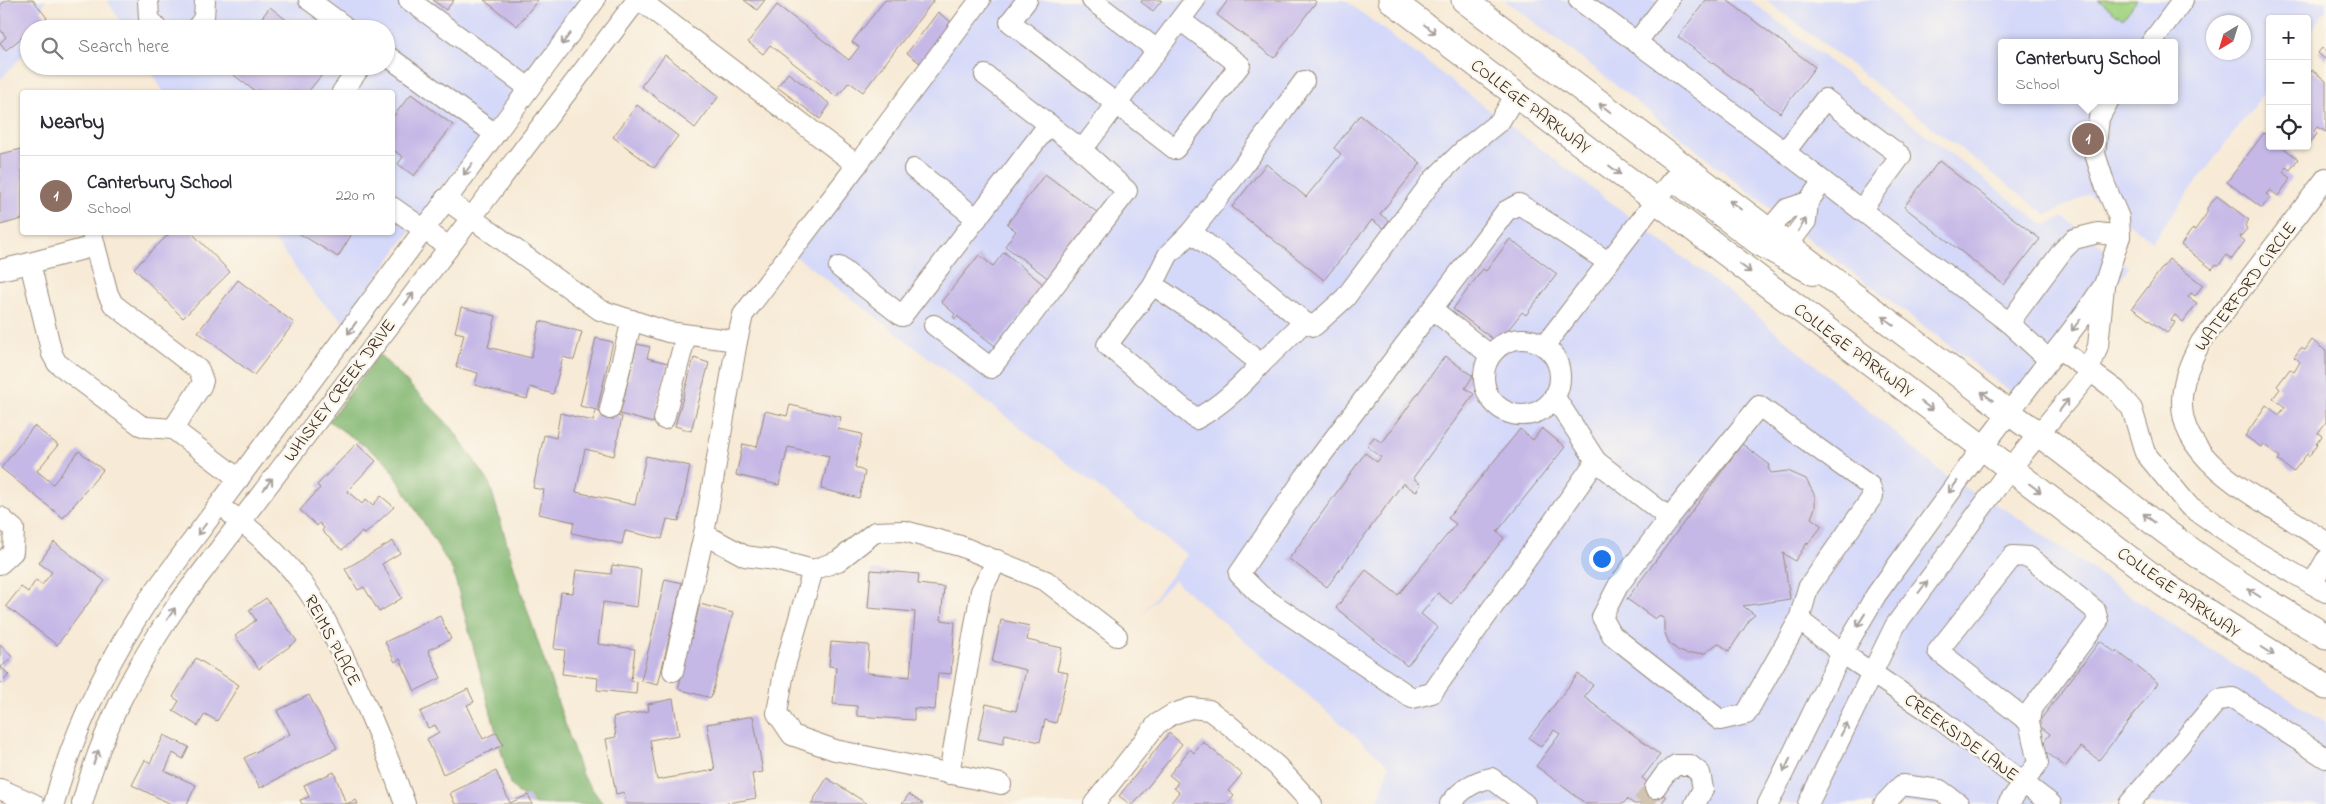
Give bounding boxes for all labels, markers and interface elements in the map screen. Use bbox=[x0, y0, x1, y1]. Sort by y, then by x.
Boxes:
north arrow bbox=[2206, 15, 2251, 60]
map controls bbox=[2266, 15, 2311, 150]
button: + bbox=[2266, 15, 2311, 60]
search box bbox=[20, 20, 395, 75]
one-way arrow bbox=[1423, 24, 1436, 35]
one-way arrow bbox=[560, 32, 571, 45]
icon: search bbox=[38, 34, 66, 62]
text: Search here bbox=[78, 34, 169, 61]
popup bbox=[1998, 39, 2178, 104]
text: Canterbury School bbox=[2016, 46, 2160, 73]
street label: COLLEGE PARKWAY bbox=[1464, 54, 1596, 162]
button: − bbox=[2266, 60, 2311, 105]
text: School bbox=[2016, 73, 2059, 97]
one-way arrow bbox=[1599, 102, 1612, 113]
button: locate bbox=[2266, 105, 2311, 150]
text: Nearby bbox=[40, 108, 104, 138]
pin: 1 bbox=[2072, 120, 2104, 158]
one-way arrow bbox=[463, 162, 473, 176]
one-way arrow bbox=[1608, 164, 1621, 175]
text: Canterbury School bbox=[87, 170, 232, 197]
text: 1 bbox=[53, 184, 59, 208]
text: 220 m bbox=[336, 184, 375, 208]
text: School bbox=[87, 197, 131, 221]
one-way arrow bbox=[1729, 199, 1742, 210]
street label: WATERFORD CIRCLE bbox=[2189, 217, 2304, 358]
one-way arrow bbox=[1797, 218, 1807, 233]
one-way arrow bbox=[1738, 262, 1751, 273]
one-way arrow bbox=[404, 292, 414, 306]
street label: COLLEGE PARKWAY bbox=[1787, 298, 1919, 406]
street label: WHISKEY CREEK DRIVE bbox=[278, 314, 403, 468]
one-way arrow bbox=[1881, 316, 1895, 326]
one-way arrow bbox=[2071, 318, 2082, 331]
one-way arrow bbox=[347, 321, 357, 335]
one-way arrow bbox=[1980, 391, 1993, 402]
one-way arrow bbox=[2059, 398, 2069, 412]
one-way arrow bbox=[1920, 401, 1934, 411]
one-way arrow bbox=[263, 478, 274, 491]
one-way arrow bbox=[1948, 480, 1958, 494]
one-way arrow bbox=[2028, 482, 2041, 493]
one-way arrow bbox=[2143, 513, 2156, 524]
one-way arrow bbox=[197, 522, 207, 536]
street label: COLLEGE PARKWAY bbox=[2111, 542, 2245, 646]
your location bbox=[1589, 546, 1615, 572]
one-way arrow bbox=[1917, 581, 1928, 594]
one-way arrow bbox=[2248, 587, 2262, 597]
street label: REIMS PLACE bbox=[296, 591, 366, 691]
one-way arrow bbox=[166, 607, 176, 621]
one-way arrow bbox=[1855, 613, 1865, 627]
one-way arrow bbox=[2260, 647, 2274, 657]
street label: CREEKSIDE LANE bbox=[1898, 688, 2023, 789]
one-way arrow bbox=[1840, 721, 1850, 736]
one-way arrow bbox=[92, 750, 101, 766]
one-way arrow bbox=[1781, 757, 1791, 772]

